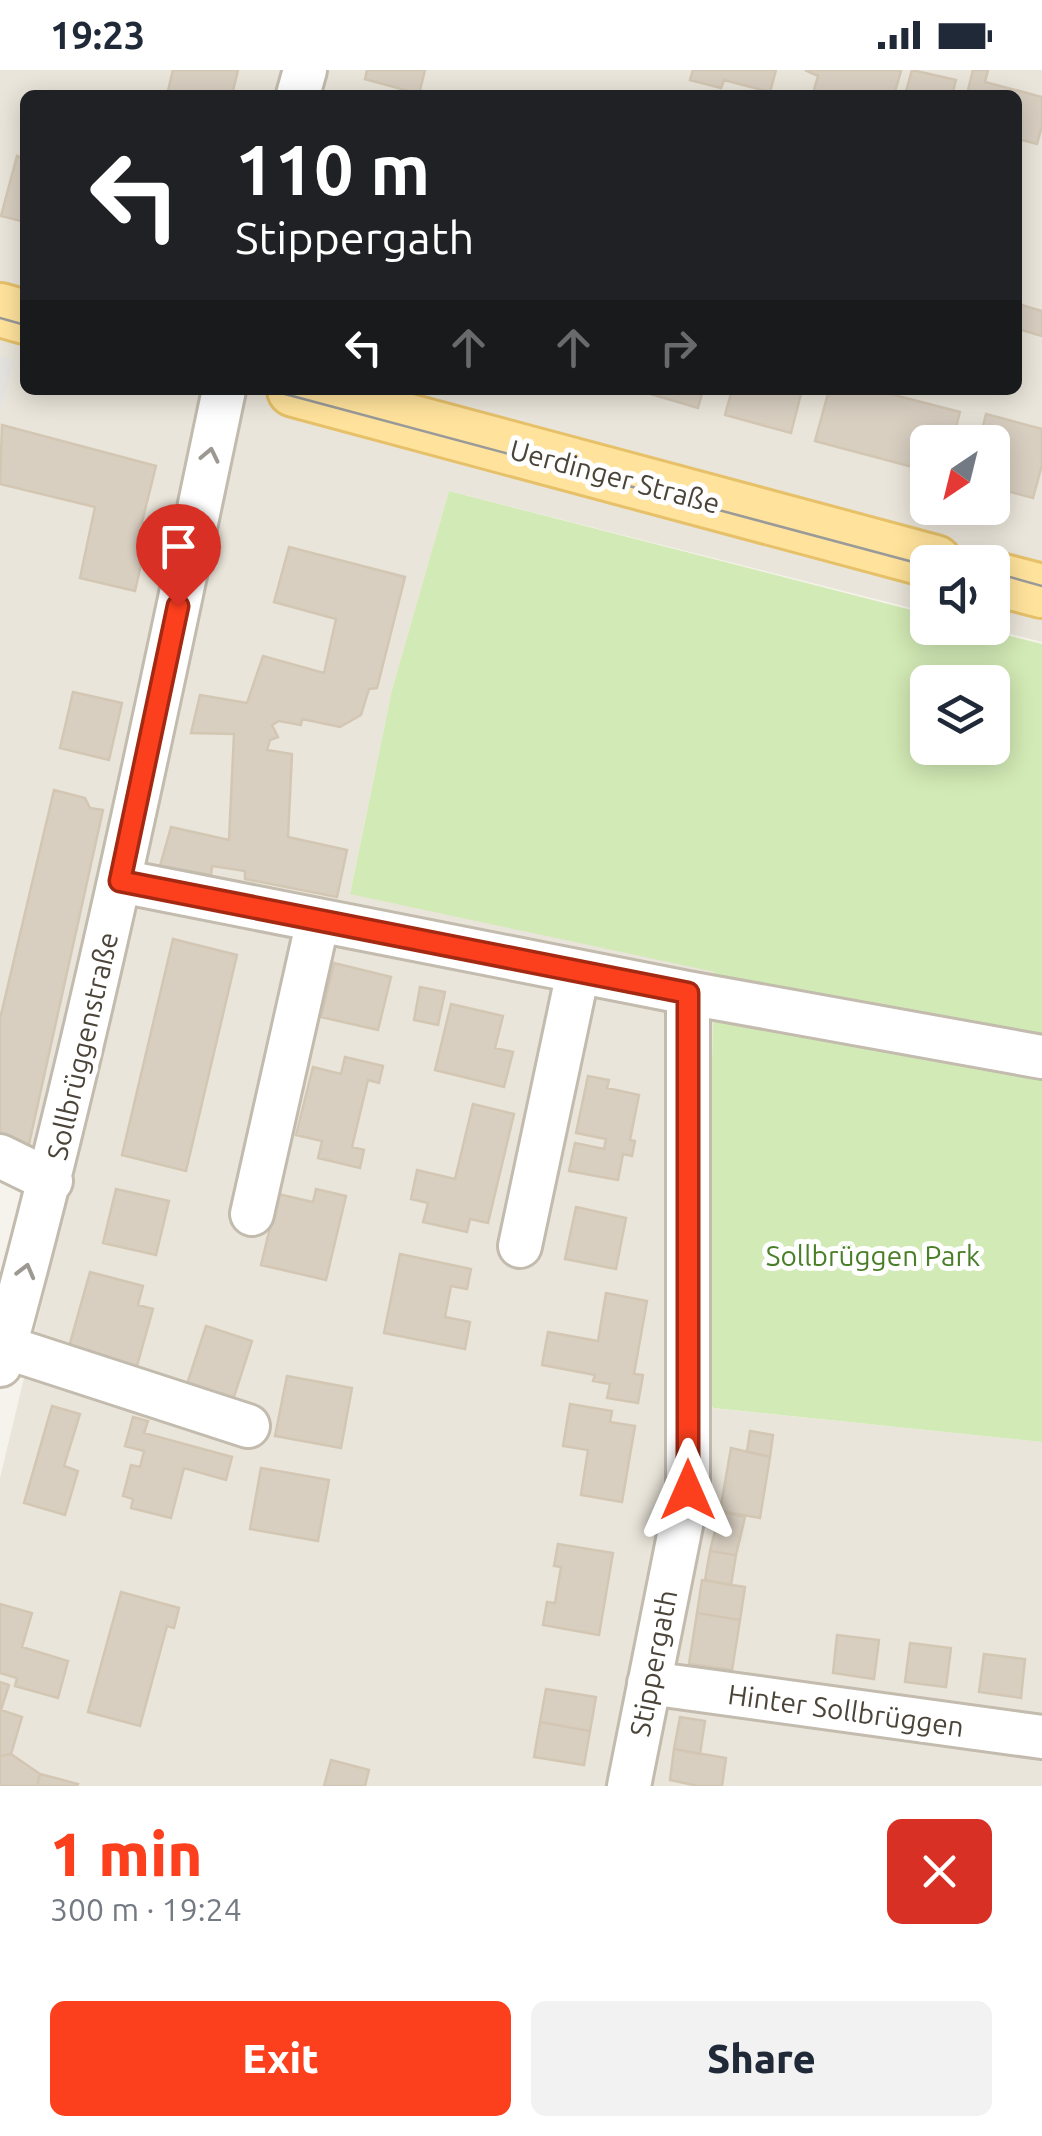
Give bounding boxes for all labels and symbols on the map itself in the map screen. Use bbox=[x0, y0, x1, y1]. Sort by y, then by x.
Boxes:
north arrow bbox=[910, 425, 1010, 525]
street label: Uerdinger Straße bbox=[507, 433, 723, 519]
one-way arrow bbox=[199, 447, 220, 464]
pin bbox=[136, 504, 221, 607]
street label: Sollbrüggenstraße bbox=[41, 929, 123, 1163]
park label: Sollbrüggen Park bbox=[766, 1240, 980, 1271]
one-way arrow bbox=[14, 1263, 35, 1280]
position arrow bbox=[636, 1438, 740, 1542]
street label: Stippergath bbox=[624, 1587, 682, 1739]
street label: Hinter Sollbrüggen bbox=[726, 1678, 966, 1742]

